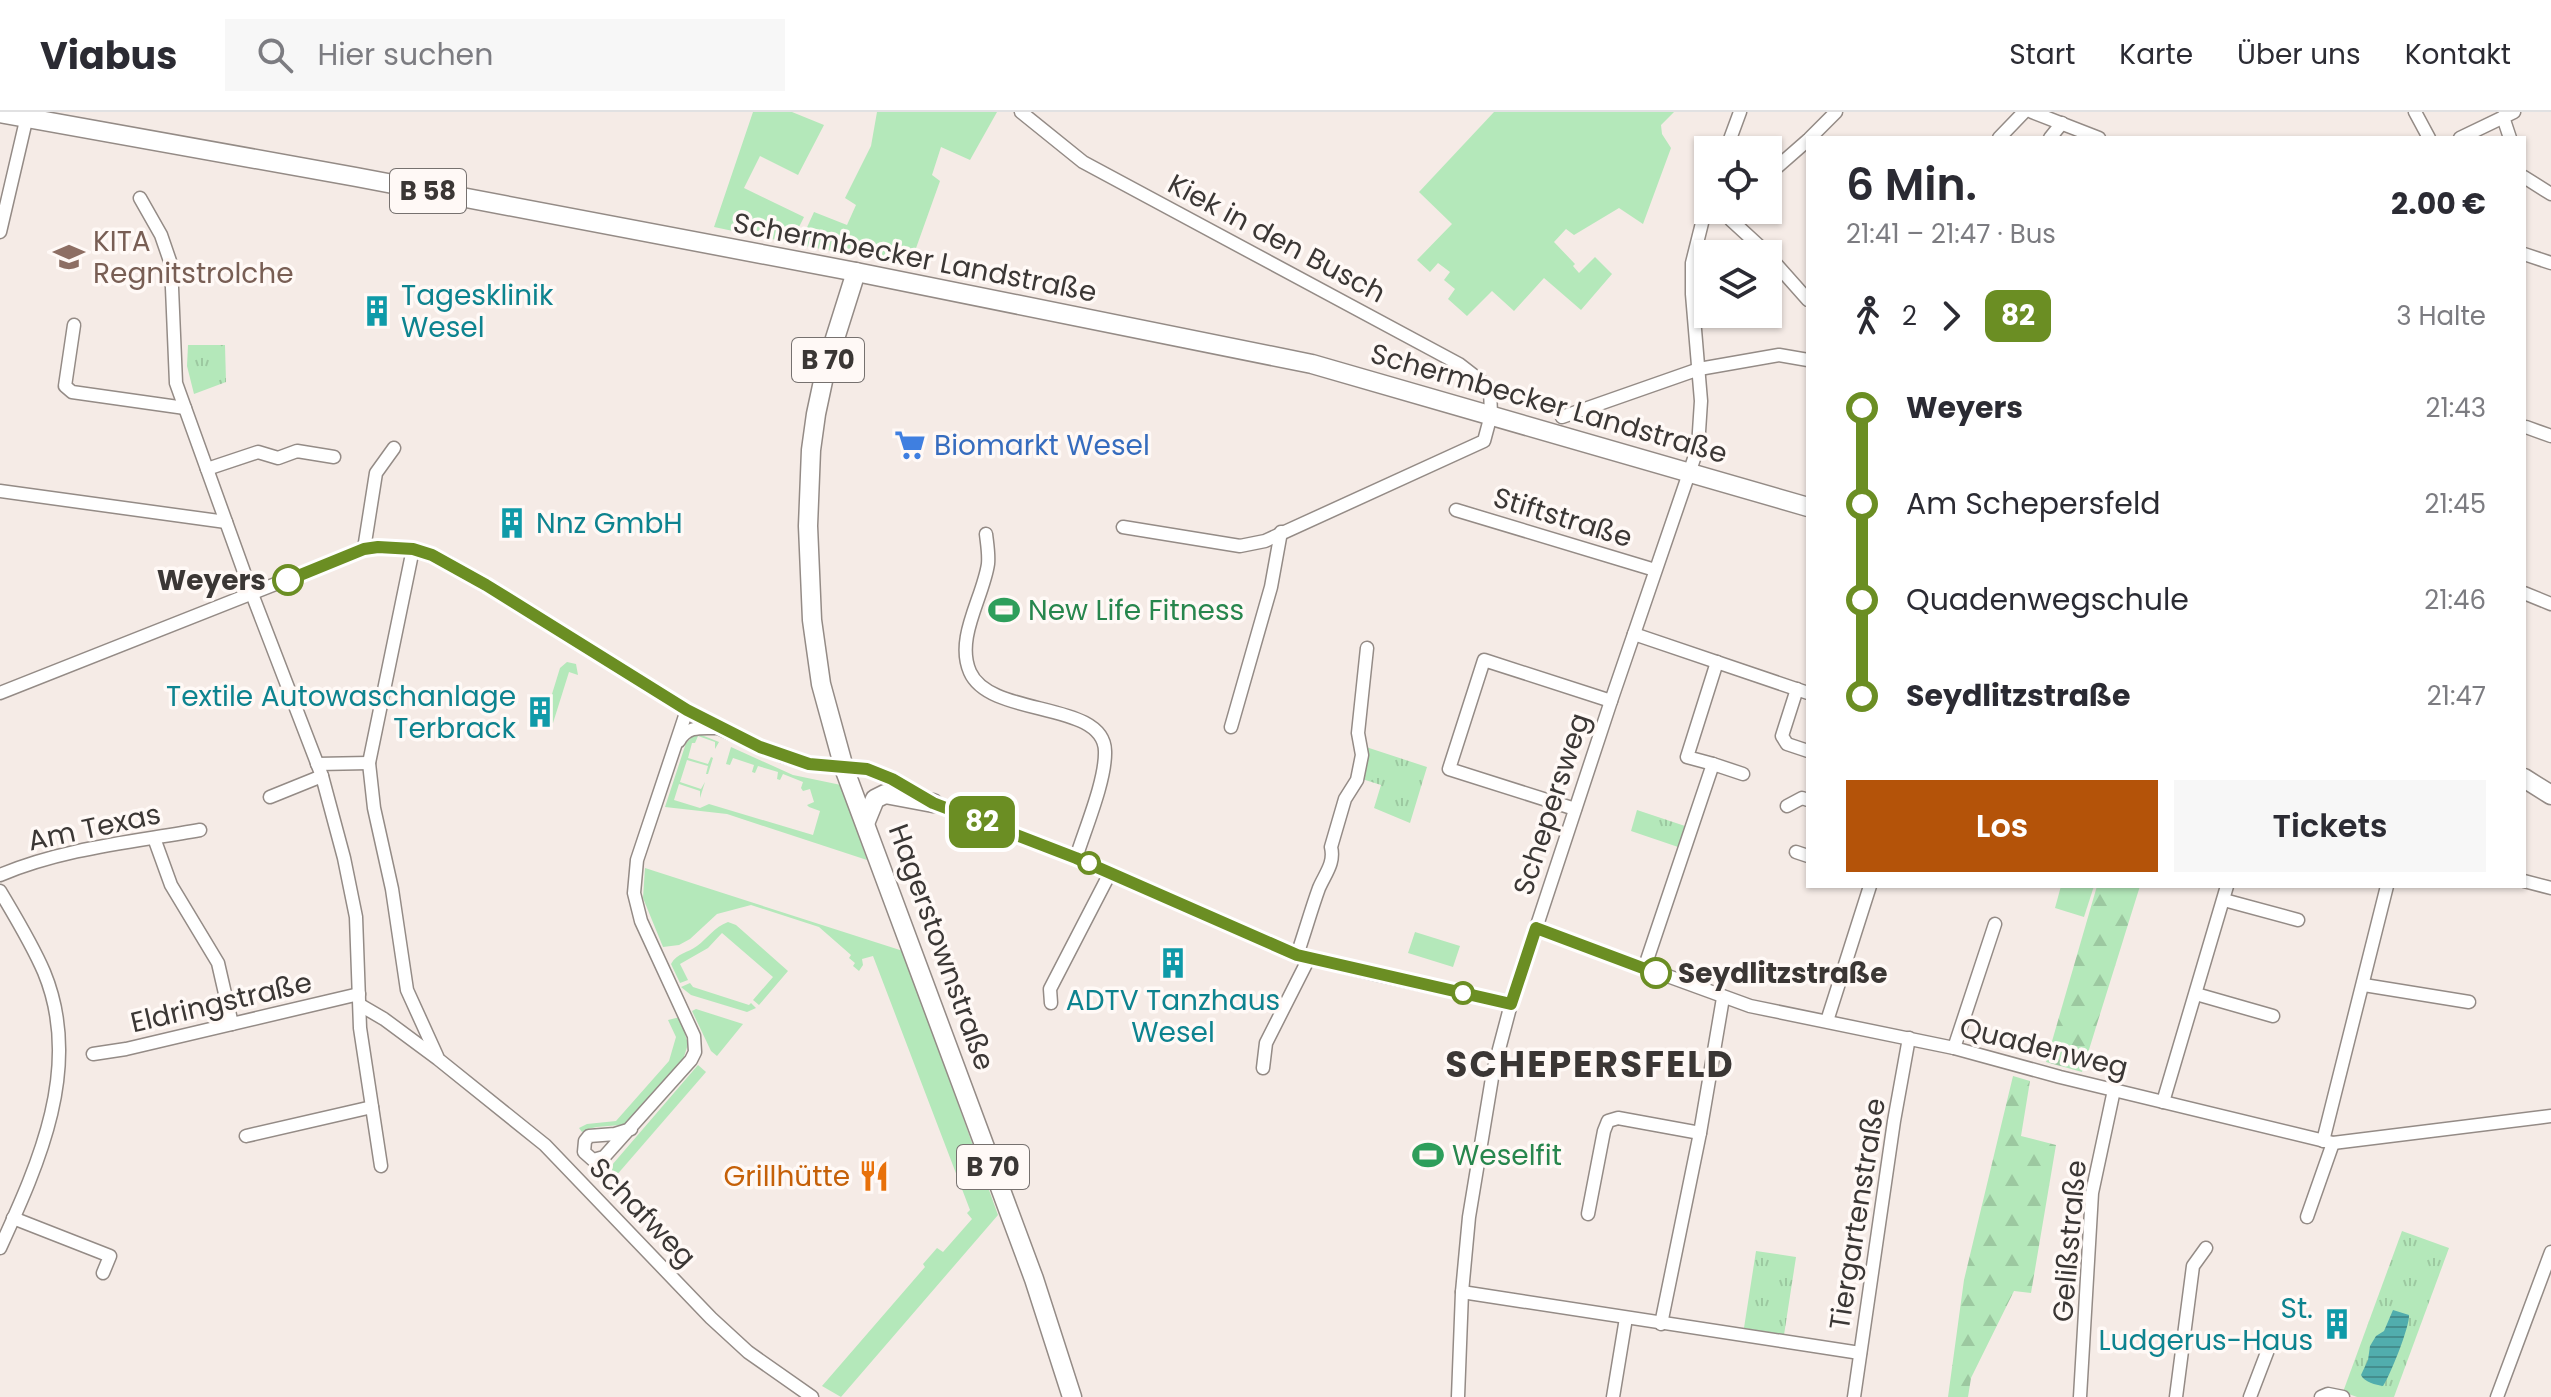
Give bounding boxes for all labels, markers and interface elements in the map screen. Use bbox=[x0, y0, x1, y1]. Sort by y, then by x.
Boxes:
search box bbox=[225, 19, 785, 91]
text: Viabus bbox=[40, 29, 177, 82]
icon: search bbox=[253, 33, 297, 77]
text: Hier suchen bbox=[317, 33, 493, 76]
text: Start bbox=[2009, 35, 2075, 74]
text: Karte bbox=[2119, 35, 2193, 74]
text: Über uns bbox=[2237, 35, 2361, 74]
text: Kontakt bbox=[2405, 35, 2511, 74]
map controls bbox=[1694, 136, 1782, 328]
button: locate bbox=[1694, 136, 1782, 224]
text: 6 Min. bbox=[1846, 154, 1977, 215]
street label: Kiek in den Busch bbox=[1161, 165, 1393, 312]
road number: B 58 bbox=[390, 169, 466, 213]
text: 2.00 € bbox=[2391, 182, 2486, 225]
street label: Schermbecker Landstraße bbox=[730, 203, 1100, 312]
text: 21:41 – 21:47 · Bus bbox=[1846, 216, 2056, 252]
place label: KITA Regnitstrolche bbox=[93, 222, 294, 293]
school or university icon: KITA Regnitstrolche bbox=[52, 240, 86, 274]
button: layers bbox=[1694, 240, 1782, 328]
place label: Tagesklinik Wesel bbox=[401, 276, 554, 347]
building icon: Tagesklinik Wesel bbox=[360, 294, 394, 328]
icon: walk bbox=[1846, 294, 1890, 338]
icon: forward bbox=[1929, 294, 1973, 338]
text: 82 bbox=[2001, 296, 2035, 335]
text: 2 bbox=[1902, 298, 1917, 334]
text: 3 Halte bbox=[2396, 298, 2486, 334]
street label: Schermbecker Landstraße bbox=[1366, 334, 1732, 473]
road number: B 70 bbox=[792, 338, 864, 382]
text: Weyers bbox=[1906, 386, 2023, 429]
text: 21:43 bbox=[2426, 390, 2486, 426]
place label: Biomarkt Wesel bbox=[934, 426, 1150, 465]
supermarket icon: Biomarkt Wesel bbox=[893, 428, 927, 462]
street label: Stiftstraße bbox=[1489, 478, 1637, 557]
text: Am Schepersfeld bbox=[1906, 482, 2161, 525]
text: 21:45 bbox=[2425, 486, 2486, 522]
place label: Nnz GmbH bbox=[536, 504, 683, 543]
building icon: Nnz GmbH bbox=[495, 506, 529, 540]
place label: Weyers bbox=[157, 561, 266, 600]
marker: Weyers bbox=[273, 565, 303, 595]
text: Quadenwegschule bbox=[1906, 578, 2189, 621]
text: 21:46 bbox=[2424, 582, 2486, 618]
place label: New Life Fitness bbox=[1028, 591, 1244, 630]
sports icon: New Life Fitness bbox=[987, 593, 1021, 627]
text: Seydlitzstraße bbox=[1906, 674, 2130, 717]
place label: Textile Autowaschanlage Terbrack bbox=[166, 677, 517, 748]
text: 21:47 bbox=[2427, 678, 2486, 714]
building icon: Textile Autowaschanlage Terbrack bbox=[523, 695, 557, 729]
street label: Schepersweg bbox=[1504, 708, 1599, 900]
button: Los bbox=[1846, 780, 2158, 872]
button: Tickets bbox=[2174, 780, 2486, 872]
street label: Am Texas bbox=[24, 794, 164, 861]
line badge: 82 bbox=[946, 796, 1018, 848]
text: 82 bbox=[965, 802, 999, 841]
street label: Hagerstownstraße bbox=[879, 819, 1004, 1076]
unlabelled marker bbox=[1078, 852, 1100, 874]
building icon: ADTV Tanzhaus Wesel bbox=[1156, 946, 1190, 980]
place label: Seydlitzstraße bbox=[1678, 954, 1887, 993]
marker: Seydlitzstraße bbox=[1641, 958, 1671, 988]
street label: Eldringstraße bbox=[127, 963, 316, 1042]
place label: ADTV Tanzhaus Wesel bbox=[1066, 981, 1280, 1052]
unlabelled marker bbox=[1452, 982, 1474, 1004]
street label: Quadenweg bbox=[1956, 1008, 2132, 1087]
district label: SCHEPERSFELD bbox=[1445, 1039, 1735, 1090]
street label: Tiergartenstraße bbox=[1820, 1095, 1895, 1333]
place label: Weselfit bbox=[1452, 1136, 1562, 1175]
sports icon: Weselfit bbox=[1411, 1138, 1445, 1172]
road number: B 70 bbox=[957, 1145, 1029, 1189]
street label: Schafweg bbox=[580, 1149, 705, 1276]
place label: Grillhütte bbox=[724, 1157, 850, 1196]
street label: Gelißstraße bbox=[2043, 1158, 2096, 1324]
restaurant icon: Grillhütte bbox=[857, 1159, 891, 1193]
place label: St. Ludgerus-Haus bbox=[2099, 1289, 2313, 1360]
building icon: St. Ludgerus-Haus bbox=[2320, 1307, 2354, 1341]

